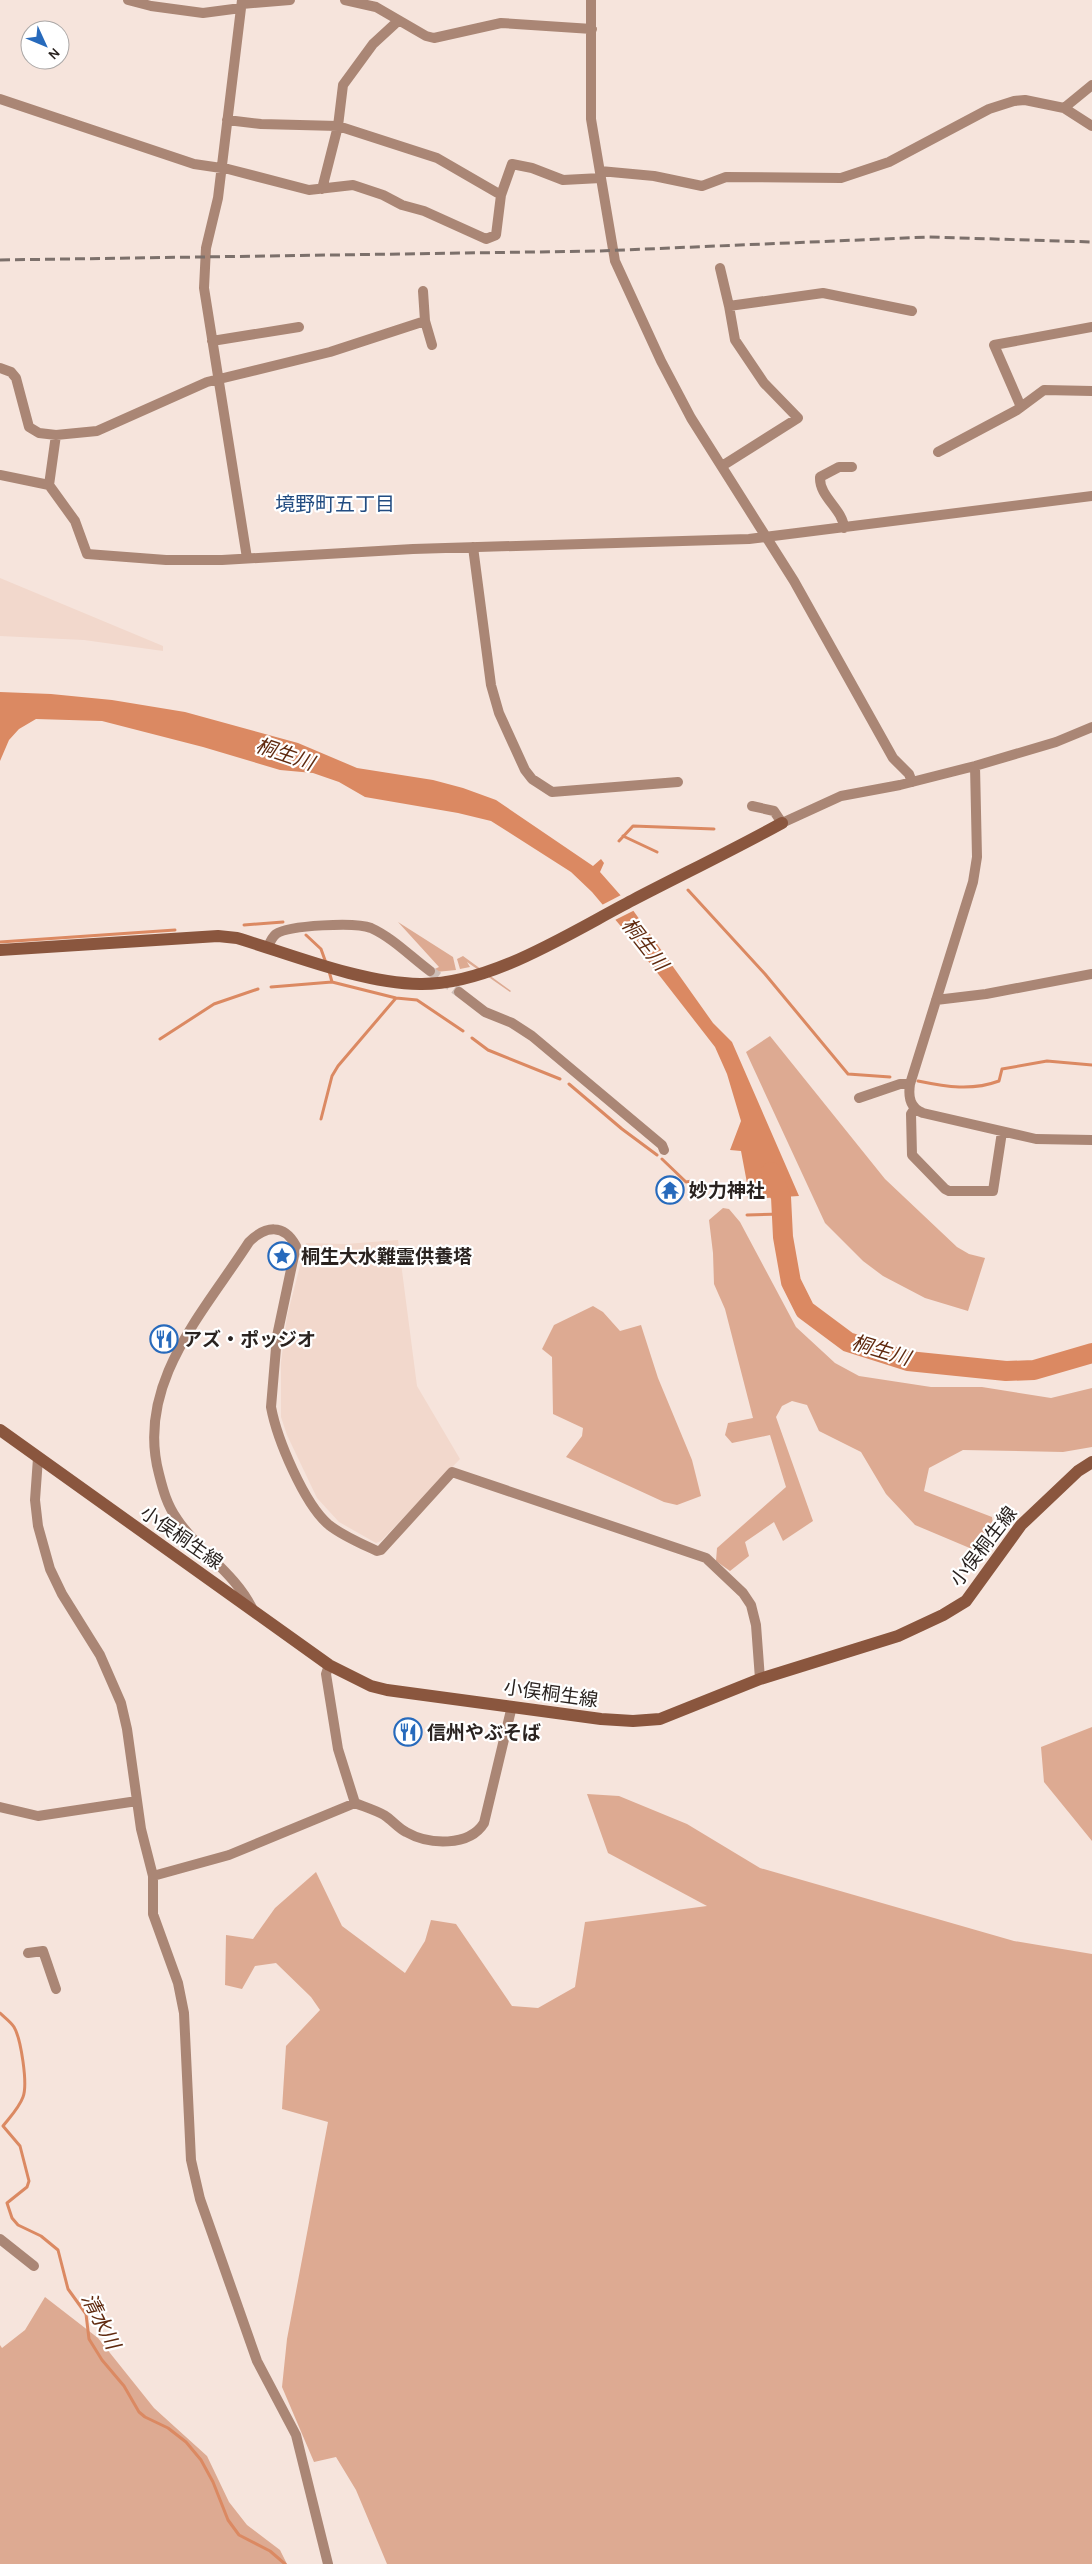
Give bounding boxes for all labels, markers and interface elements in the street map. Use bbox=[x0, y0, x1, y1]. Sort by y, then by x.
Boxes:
north arrow bbox=[20, 20, 70, 70]
text: N bbox=[44, 44, 64, 63]
district label: 境野町五丁目 bbox=[275, 493, 395, 516]
water label: 桐生川 bbox=[253, 734, 319, 776]
water label: 桐生川 bbox=[617, 914, 673, 977]
temple icon: 妙力神社 bbox=[655, 1175, 685, 1205]
place label: 妙力神社 bbox=[689, 1180, 765, 1202]
place icon: 桐生大水難霊供養塔 bbox=[267, 1241, 297, 1271]
place label: 桐生大水難霊供養塔 bbox=[301, 1246, 472, 1268]
restaurant icon: アズ・ポッジオ bbox=[149, 1324, 179, 1354]
place label: アズ・ポッジオ bbox=[183, 1329, 316, 1351]
water label: 桐生川 bbox=[849, 1331, 915, 1371]
street label: 小俣桐生線 bbox=[136, 1502, 227, 1574]
street label: 小俣桐生線 bbox=[946, 1502, 1022, 1591]
street label: 小俣桐生線 bbox=[502, 1676, 599, 1711]
restaurant icon: 信州やぶそば bbox=[393, 1717, 423, 1747]
place label: 信州やぶそば bbox=[427, 1722, 541, 1744]
water label: 清水川 bbox=[77, 2289, 125, 2355]

